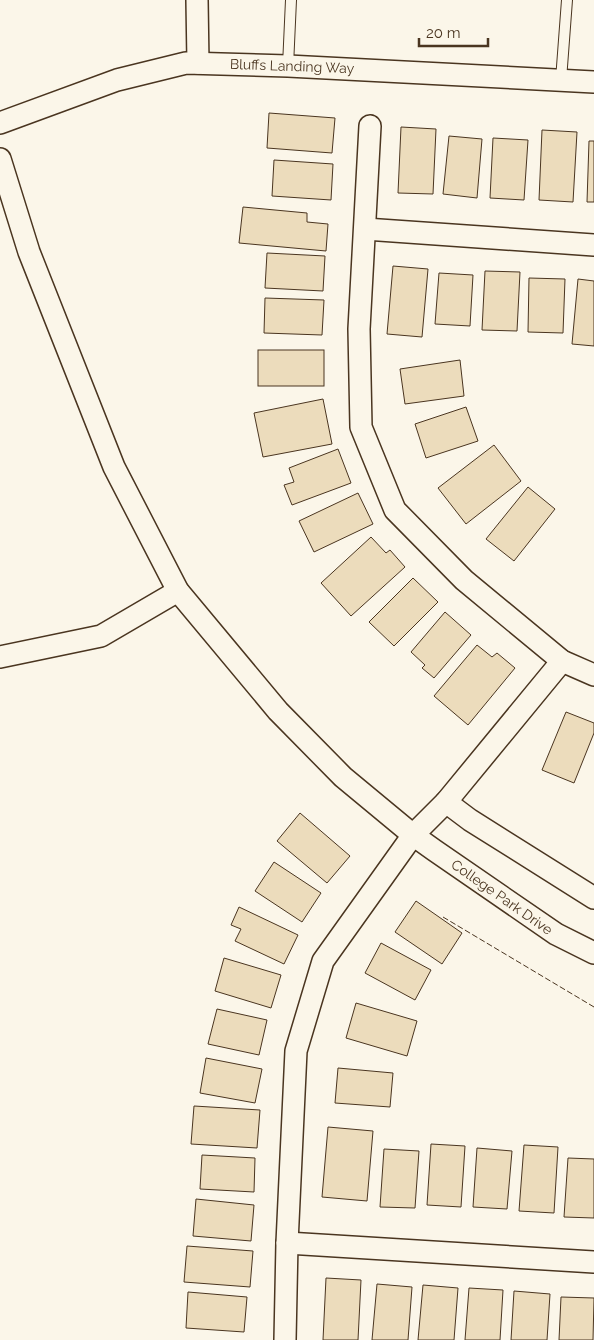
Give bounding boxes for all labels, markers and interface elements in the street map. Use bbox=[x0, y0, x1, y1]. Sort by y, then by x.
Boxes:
scale bar bbox=[419, 15, 488, 47]
text: 20 m bbox=[426, 24, 461, 42]
street label: Bluffs Landing Way bbox=[230, 56, 355, 76]
street label: College Park Drive bbox=[448, 856, 556, 938]

